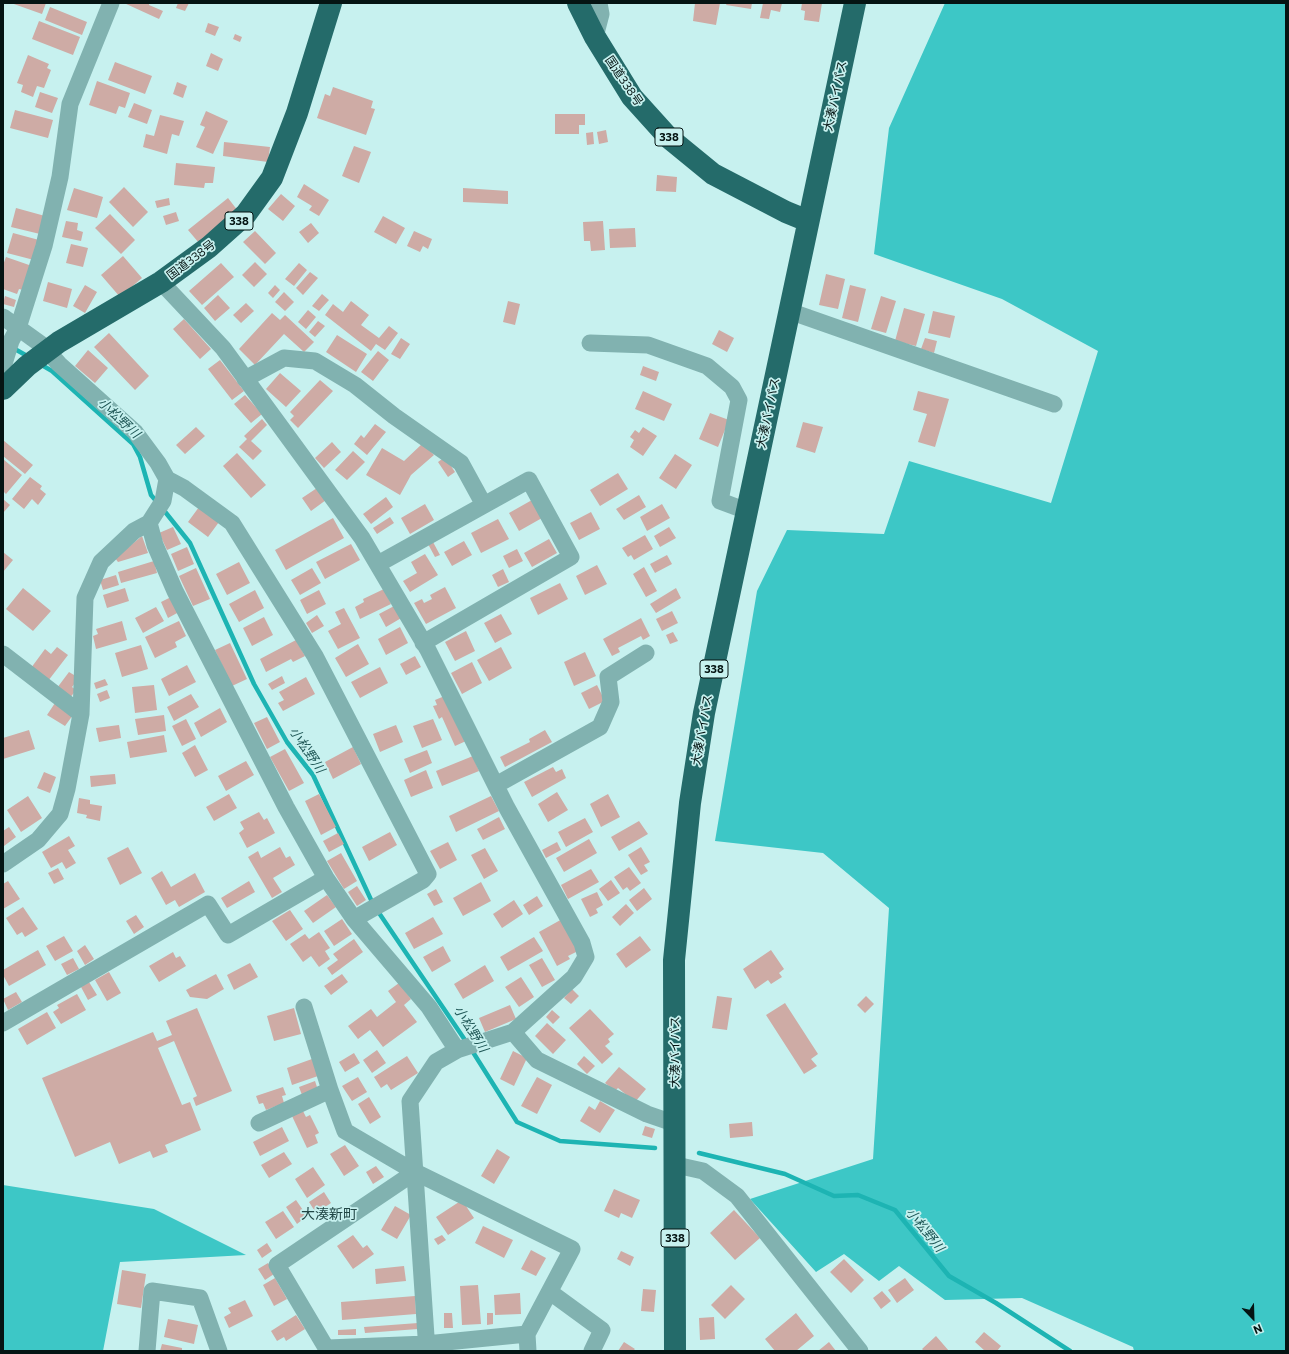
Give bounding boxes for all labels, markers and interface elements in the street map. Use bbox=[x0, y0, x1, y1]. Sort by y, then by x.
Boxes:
street label: 国道338号 bbox=[602, 53, 646, 109]
street label: 大湊バイパス bbox=[820, 59, 850, 133]
road number: 338 bbox=[655, 128, 683, 146]
road number: 338 bbox=[225, 212, 253, 230]
street label: 国道338号 bbox=[164, 237, 218, 283]
street label: 大湊バイパス bbox=[753, 376, 783, 450]
water label: 小松野川 bbox=[95, 395, 143, 441]
road number: 338 bbox=[700, 660, 728, 678]
street label: 大湊バイパス bbox=[689, 693, 715, 767]
water label: 小松野川 bbox=[286, 724, 328, 776]
water label: 小松野川 bbox=[451, 1003, 491, 1055]
street label: 大湊バイパス bbox=[668, 1016, 682, 1088]
water label: 小松野川 bbox=[903, 1205, 947, 1255]
district label: 大湊新町 bbox=[301, 1206, 357, 1222]
road number: 338 bbox=[661, 1229, 689, 1247]
north arrow bbox=[1233, 1298, 1273, 1338]
text: N bbox=[1252, 1322, 1264, 1337]

